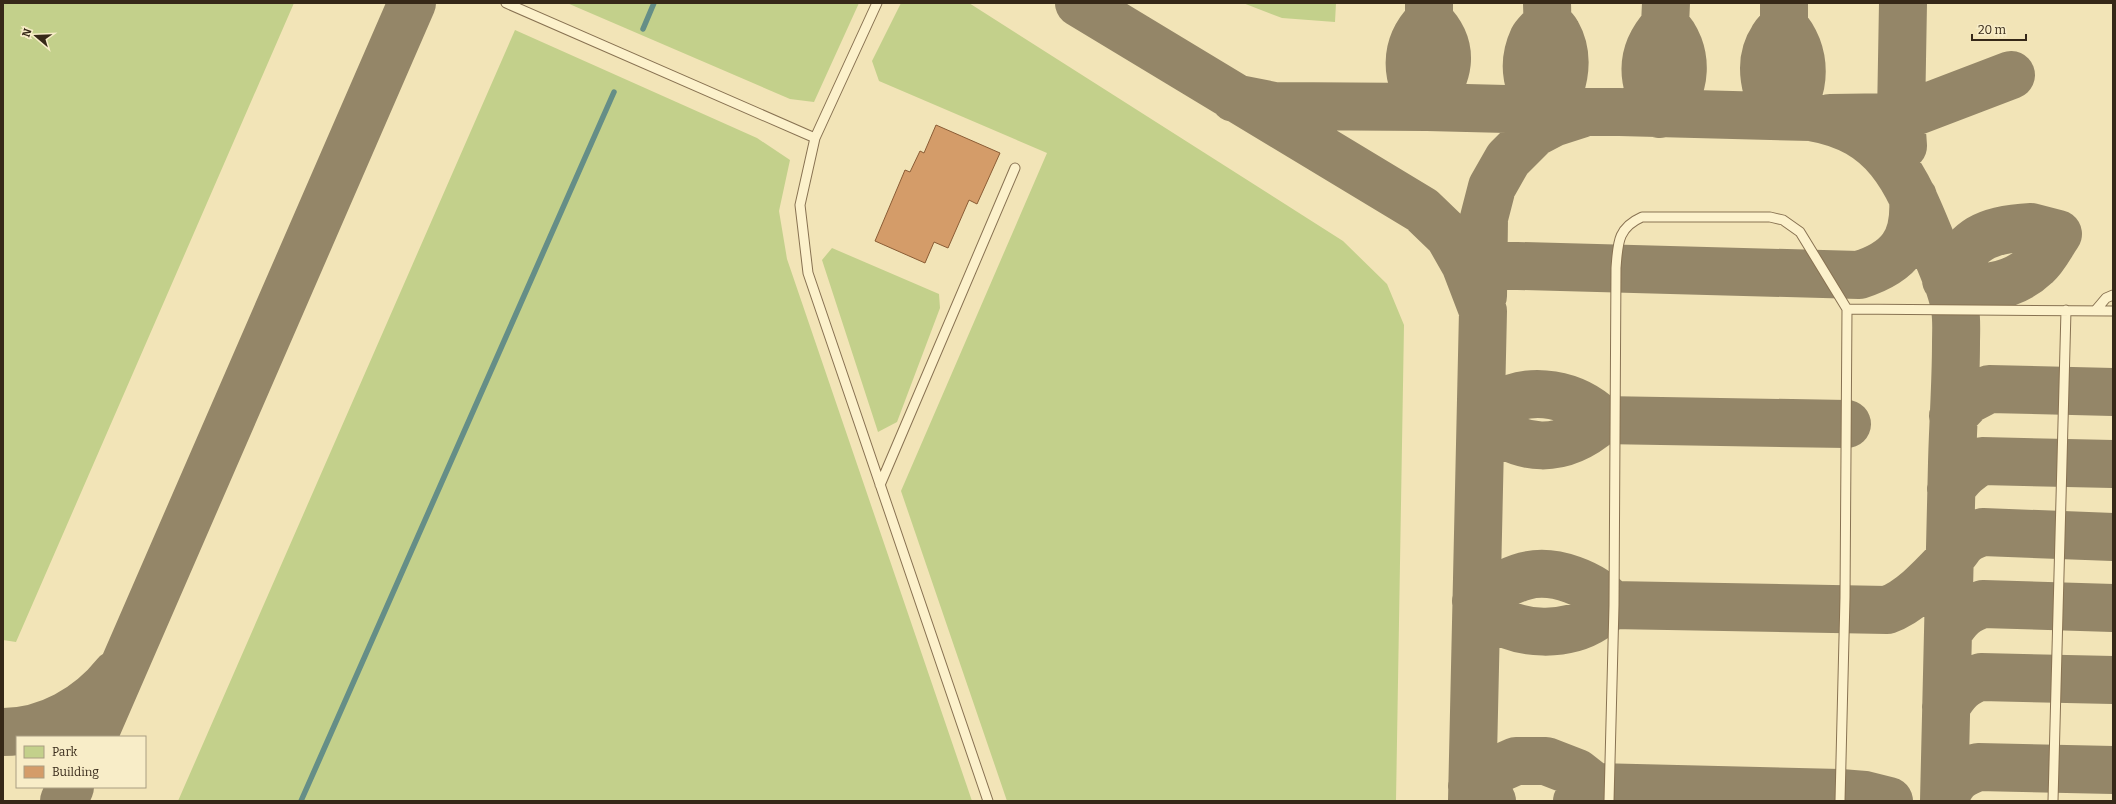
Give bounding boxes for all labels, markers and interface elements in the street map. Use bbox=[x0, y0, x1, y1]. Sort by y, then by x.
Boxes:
north arrow bbox=[16, 16, 56, 56]
scale bar bbox=[1972, 16, 2026, 42]
text: 20 m bbox=[1978, 23, 2007, 37]
text: N bbox=[19, 26, 35, 39]
legend bbox=[16, 736, 146, 788]
text: Park bbox=[52, 745, 78, 759]
text: Building bbox=[52, 765, 99, 779]

